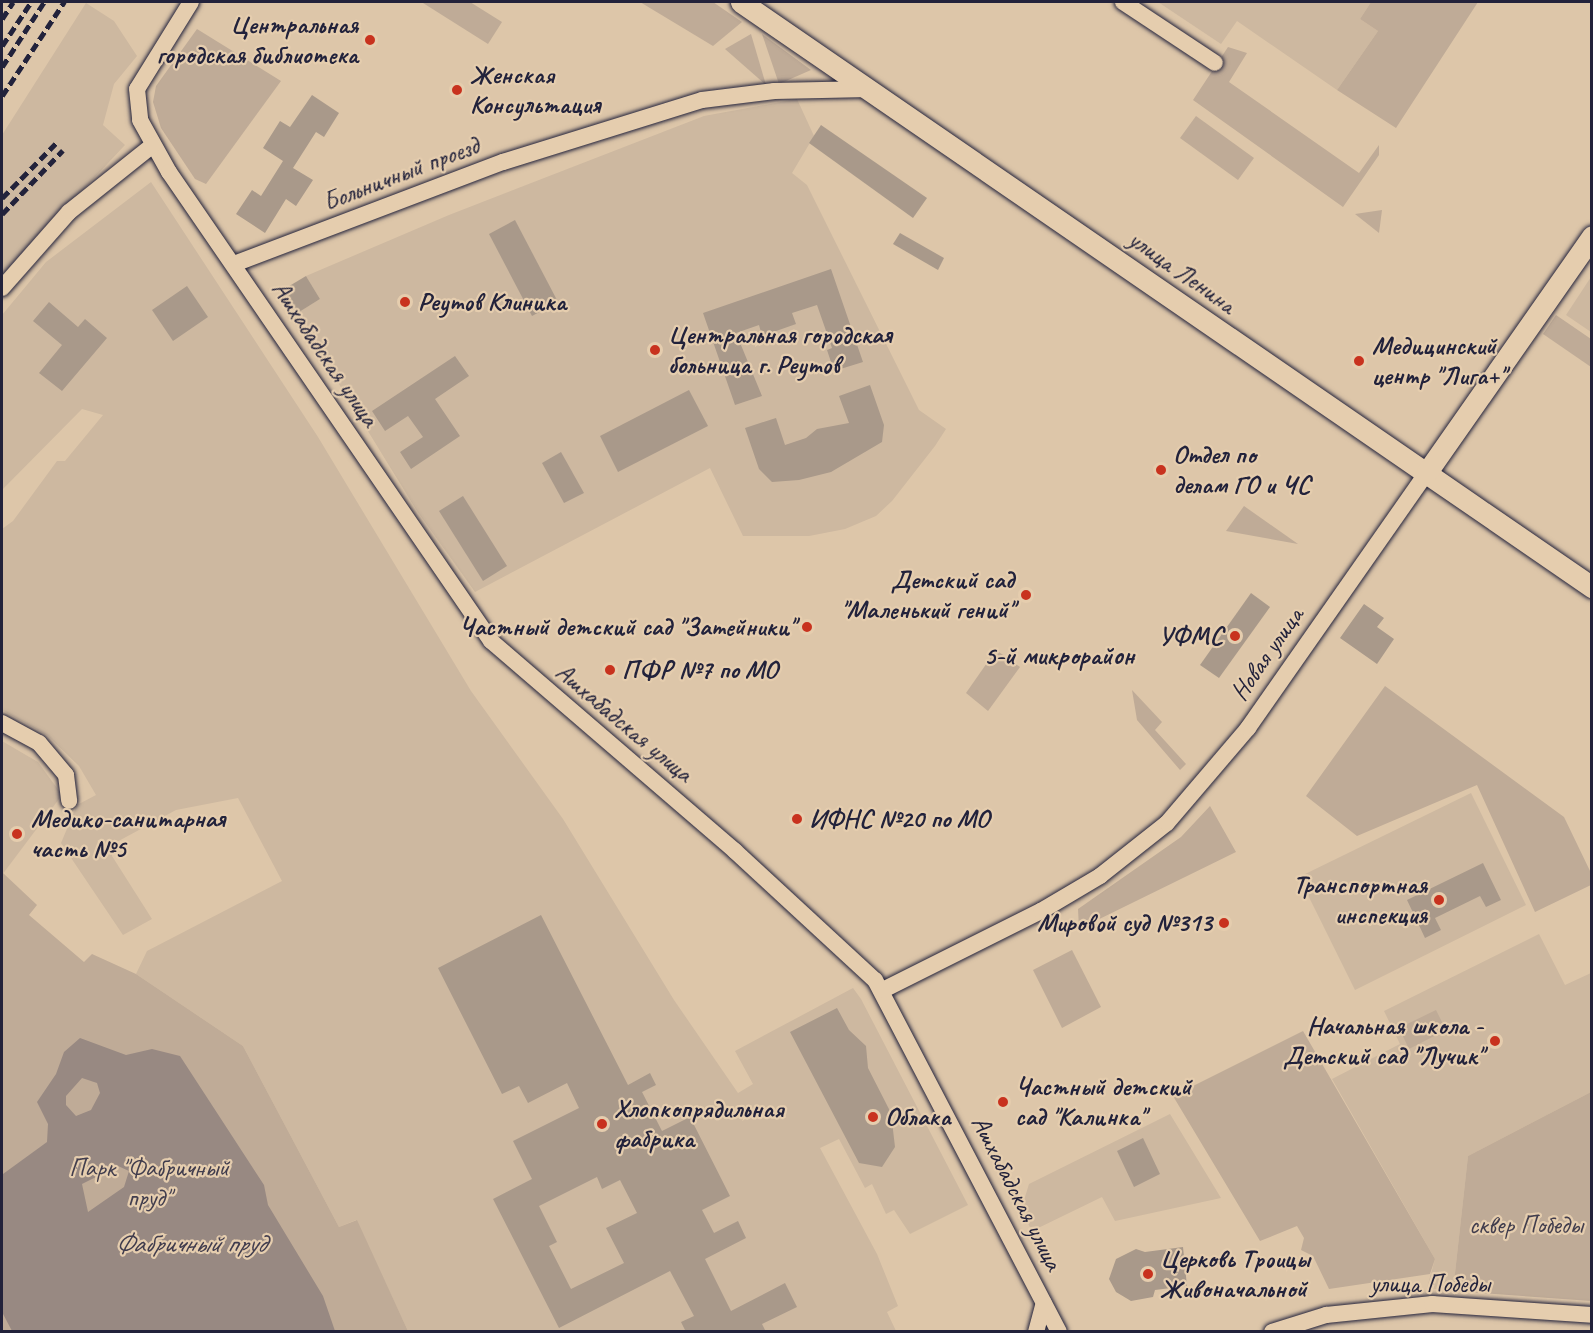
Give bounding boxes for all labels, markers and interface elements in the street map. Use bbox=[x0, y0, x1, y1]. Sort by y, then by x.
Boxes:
place label: Центральная городская библиотека bbox=[160, 9, 358, 70]
marker: Центральная городская библиотека bbox=[363, 33, 377, 47]
place label: Женская Консультация bbox=[470, 59, 600, 120]
marker: Женская Консультация bbox=[448, 81, 466, 99]
street label: Больничный проезд bbox=[319, 130, 483, 218]
street label: улица Ленина bbox=[1123, 224, 1241, 320]
street label: Ашхабадская улица bbox=[264, 274, 386, 434]
place label: Реутов Клиника bbox=[418, 286, 567, 318]
marker: Реутов Клиника bbox=[396, 293, 414, 311]
place label: Центральная городская больница г. Реутов bbox=[668, 319, 891, 380]
place label: Медицинский центр "Лига+" bbox=[1372, 330, 1505, 392]
marker: Центральная городская больница г. Реутов bbox=[646, 341, 664, 359]
marker: Медицинский центр "Лига+" bbox=[1350, 352, 1368, 370]
place label: Отдел по делам ГО и ЧС bbox=[1173, 439, 1309, 500]
marker: Отдел по делам ГО и ЧС bbox=[1154, 463, 1168, 477]
place label: Детский сад "Маленький гений" bbox=[841, 564, 1014, 626]
marker: Детский сад "Маленький гений" bbox=[1019, 588, 1033, 602]
street label: Новая улица bbox=[1223, 601, 1311, 707]
place label: Частный детский сад "Затейники" bbox=[459, 611, 795, 643]
marker: Частный детский сад "Затейники" bbox=[800, 620, 814, 634]
place label: УФМС bbox=[1158, 620, 1223, 652]
marker: УФМС bbox=[1228, 629, 1242, 643]
district label: 5-й микрорайон bbox=[984, 640, 1134, 672]
place label: ПФР №7 по МО bbox=[622, 654, 777, 686]
street label: Ашхабадская улица bbox=[549, 656, 699, 790]
marker: ПФР №7 по МО bbox=[603, 663, 617, 677]
place label: Медико-санитарная часть №5 bbox=[31, 803, 225, 864]
place label: ИФНС №20 по МО bbox=[809, 803, 989, 835]
marker: ИФНС №20 по МО bbox=[790, 812, 804, 826]
marker: Медико-санитарная часть №5 bbox=[8, 825, 26, 843]
place label: Транспортная инспекция bbox=[1293, 869, 1427, 930]
marker: Транспортная инспекция bbox=[1432, 893, 1446, 907]
place label: Мировой суд №313 bbox=[1037, 907, 1212, 939]
marker: Мировой суд №313 bbox=[1217, 916, 1231, 930]
place label: Начальная школа - Детский сад "Лучик" bbox=[1283, 1010, 1483, 1072]
marker: Начальная школа - Детский сад "Лучик" bbox=[1488, 1034, 1502, 1048]
place label: Частный детский сад "Калинка" bbox=[1015, 1071, 1191, 1132]
place label: Хлопкопрядильная фабрика bbox=[614, 1093, 784, 1154]
marker: Частный детский сад "Калинка" bbox=[996, 1095, 1010, 1109]
place label: Облака bbox=[885, 1101, 951, 1133]
marker: Облака bbox=[866, 1110, 880, 1124]
street label: Ашхабадская улица bbox=[964, 1110, 1070, 1276]
marker: Хлопкопрядильная фабрика bbox=[595, 1117, 609, 1131]
park label: Парк "Фабричный пруд" bbox=[69, 1152, 229, 1214]
park label: сквер Победы bbox=[1469, 1209, 1583, 1241]
water label: Фабричный пруд bbox=[115, 1228, 265, 1260]
place label: Церковь Троицы Живоначальной bbox=[1160, 1243, 1308, 1304]
marker: Церковь Троицы Живоначальной bbox=[1141, 1267, 1155, 1281]
street label: улица Победы bbox=[1370, 1268, 1490, 1300]

